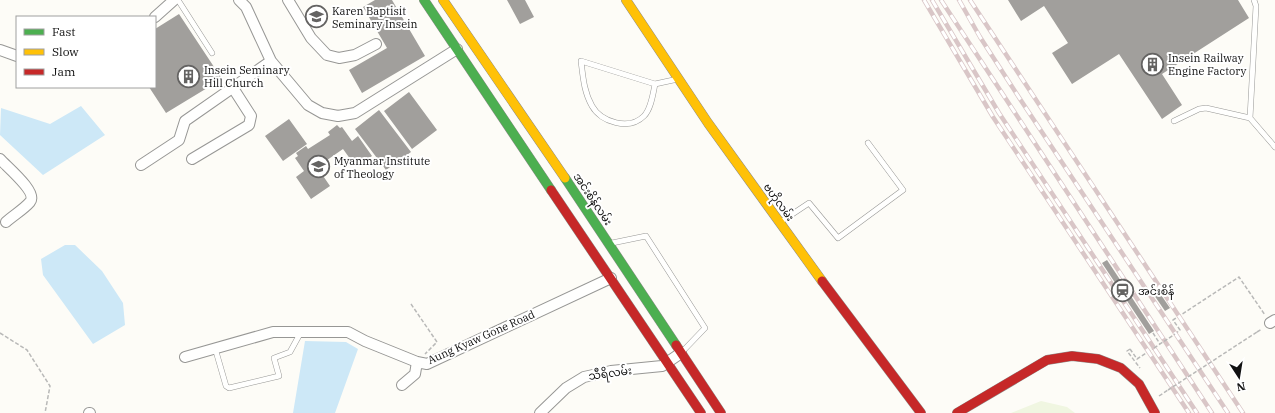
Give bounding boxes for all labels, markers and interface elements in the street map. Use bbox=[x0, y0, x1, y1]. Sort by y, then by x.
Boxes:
school or university icon: Karen Baptisit Seminary Insein bbox=[303, 4, 329, 30]
place label: Karen Baptisit Seminary Insein bbox=[332, 4, 418, 31]
legend bbox=[16, 16, 156, 88]
text: Fast bbox=[52, 24, 76, 39]
text: Slow bbox=[52, 44, 79, 59]
building icon: Insein Railway Engine Factory bbox=[1139, 51, 1165, 77]
place label: Insein Railway Engine Factory bbox=[1168, 51, 1246, 78]
building icon: Insein Seminary Hill Church bbox=[175, 63, 201, 89]
place label: Insein Seminary Hill Church bbox=[204, 63, 290, 90]
text: Jam bbox=[52, 64, 76, 79]
school or university icon: Myanmar Institute of Theology bbox=[306, 154, 332, 180]
place label: Myanmar Institute of Theology bbox=[334, 154, 430, 181]
street label: အင်းစိန်လမ်း bbox=[569, 170, 616, 229]
street label: ဗဟိုလမ်း bbox=[759, 180, 798, 225]
station icon: အင်းစိန် bbox=[1109, 278, 1135, 304]
place label: အင်းစိန် bbox=[1138, 284, 1174, 300]
street label: Aung Kyaw Gone Road bbox=[425, 307, 537, 367]
north arrow bbox=[1219, 357, 1259, 397]
street label: သီရိလမ်း bbox=[587, 363, 633, 385]
text: N bbox=[1235, 379, 1247, 395]

